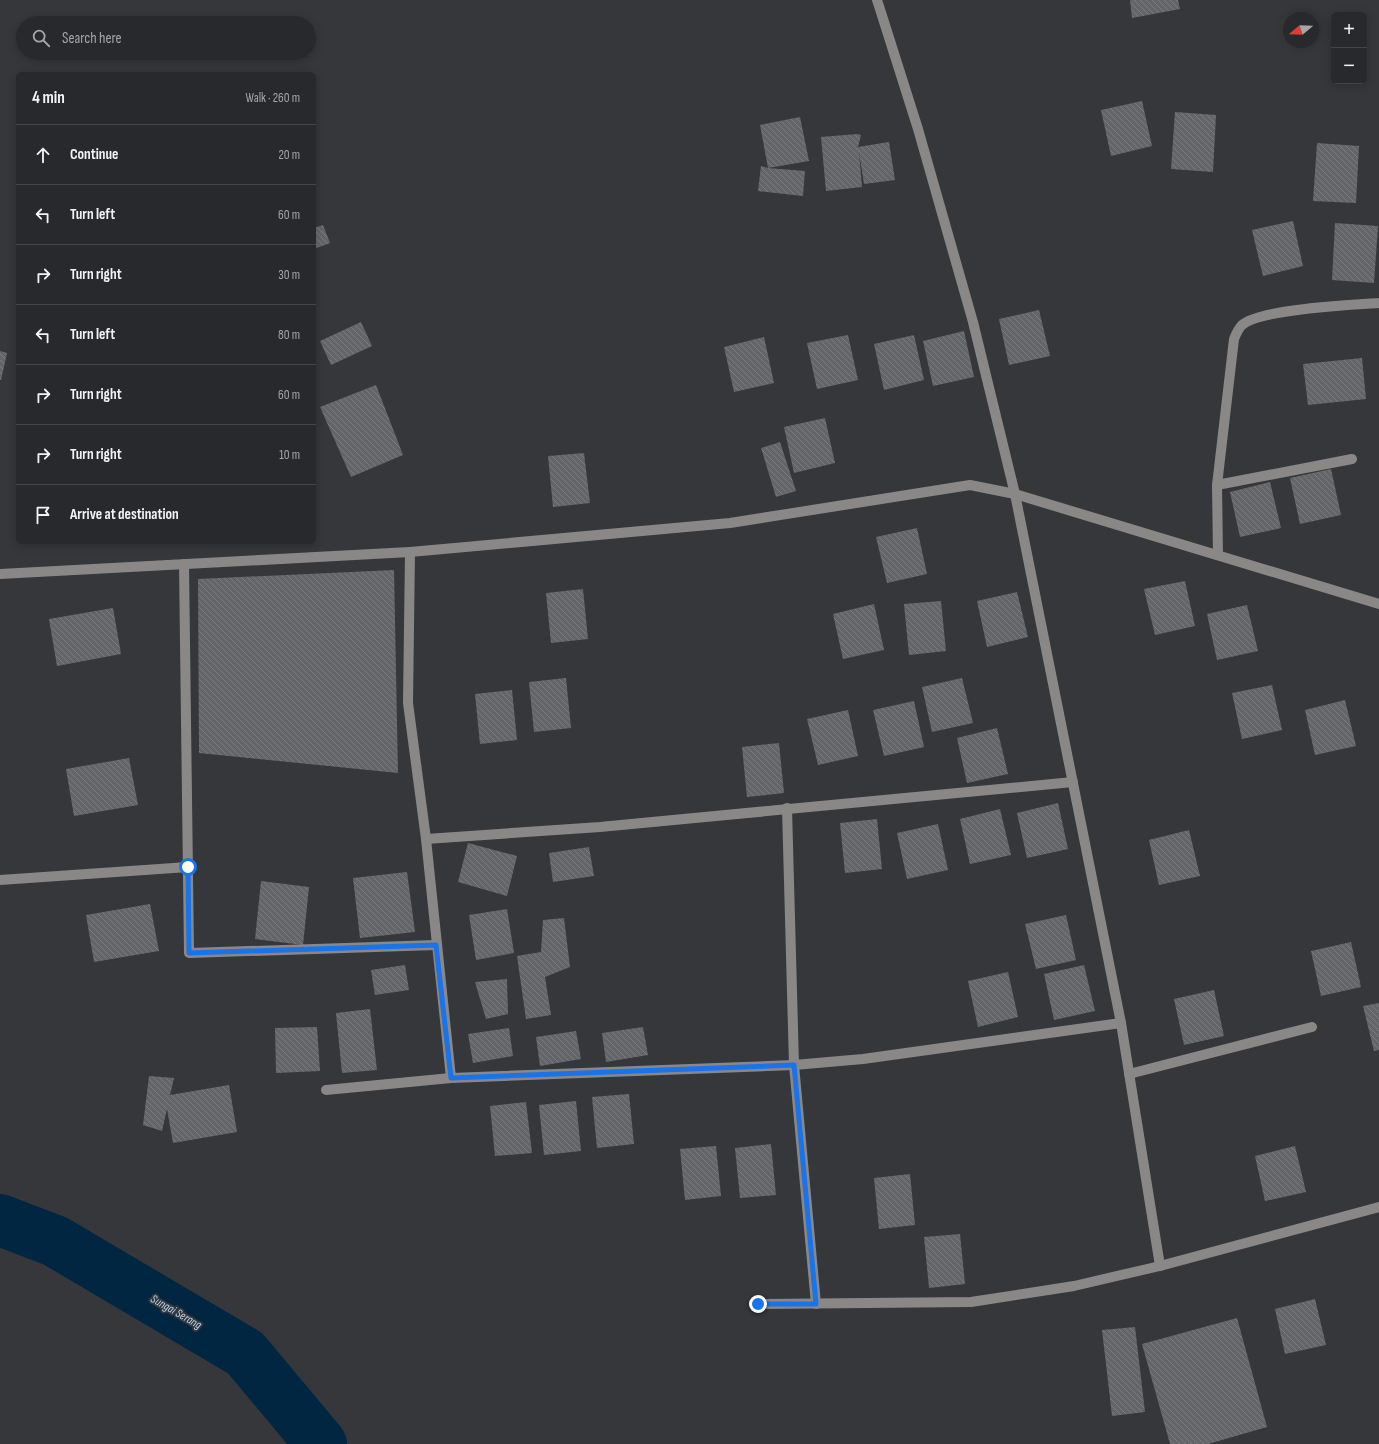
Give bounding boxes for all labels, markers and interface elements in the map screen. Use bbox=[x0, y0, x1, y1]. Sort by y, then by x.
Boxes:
north arrow bbox=[1283, 12, 1319, 48]
map controls bbox=[1331, 12, 1367, 84]
button: + bbox=[1331, 12, 1367, 48]
search box bbox=[16, 16, 316, 60]
icon: search bbox=[30, 27, 52, 49]
text: Search here bbox=[62, 29, 122, 48]
button: − bbox=[1331, 48, 1367, 84]
text: 4 min bbox=[32, 88, 65, 108]
text: Walk · 260 m bbox=[246, 90, 300, 106]
icon: ahead bbox=[32, 144, 54, 166]
text: Continue bbox=[70, 145, 119, 164]
text: 20 m bbox=[278, 147, 300, 163]
icon: left bbox=[32, 204, 54, 226]
text: Turn left bbox=[70, 205, 115, 224]
text: 60 m bbox=[278, 207, 300, 223]
icon: right bbox=[32, 264, 54, 286]
text: Turn right bbox=[70, 265, 122, 284]
text: 30 m bbox=[278, 267, 300, 283]
icon: left bbox=[32, 324, 54, 346]
text: Turn left bbox=[70, 325, 115, 344]
text: 80 m bbox=[278, 327, 300, 343]
icon: right bbox=[32, 384, 54, 406]
text: Turn right bbox=[70, 385, 122, 404]
text: 60 m bbox=[278, 387, 300, 403]
icon: right bbox=[32, 444, 54, 466]
text: Turn right bbox=[70, 445, 122, 464]
text: 10 m bbox=[279, 447, 300, 463]
icon: arrive bbox=[32, 504, 54, 526]
text: Arrive at destination bbox=[70, 505, 179, 524]
route start bbox=[179, 858, 197, 876]
water label: Sungai Serang bbox=[148, 1291, 204, 1333]
route end bbox=[749, 1295, 767, 1313]

